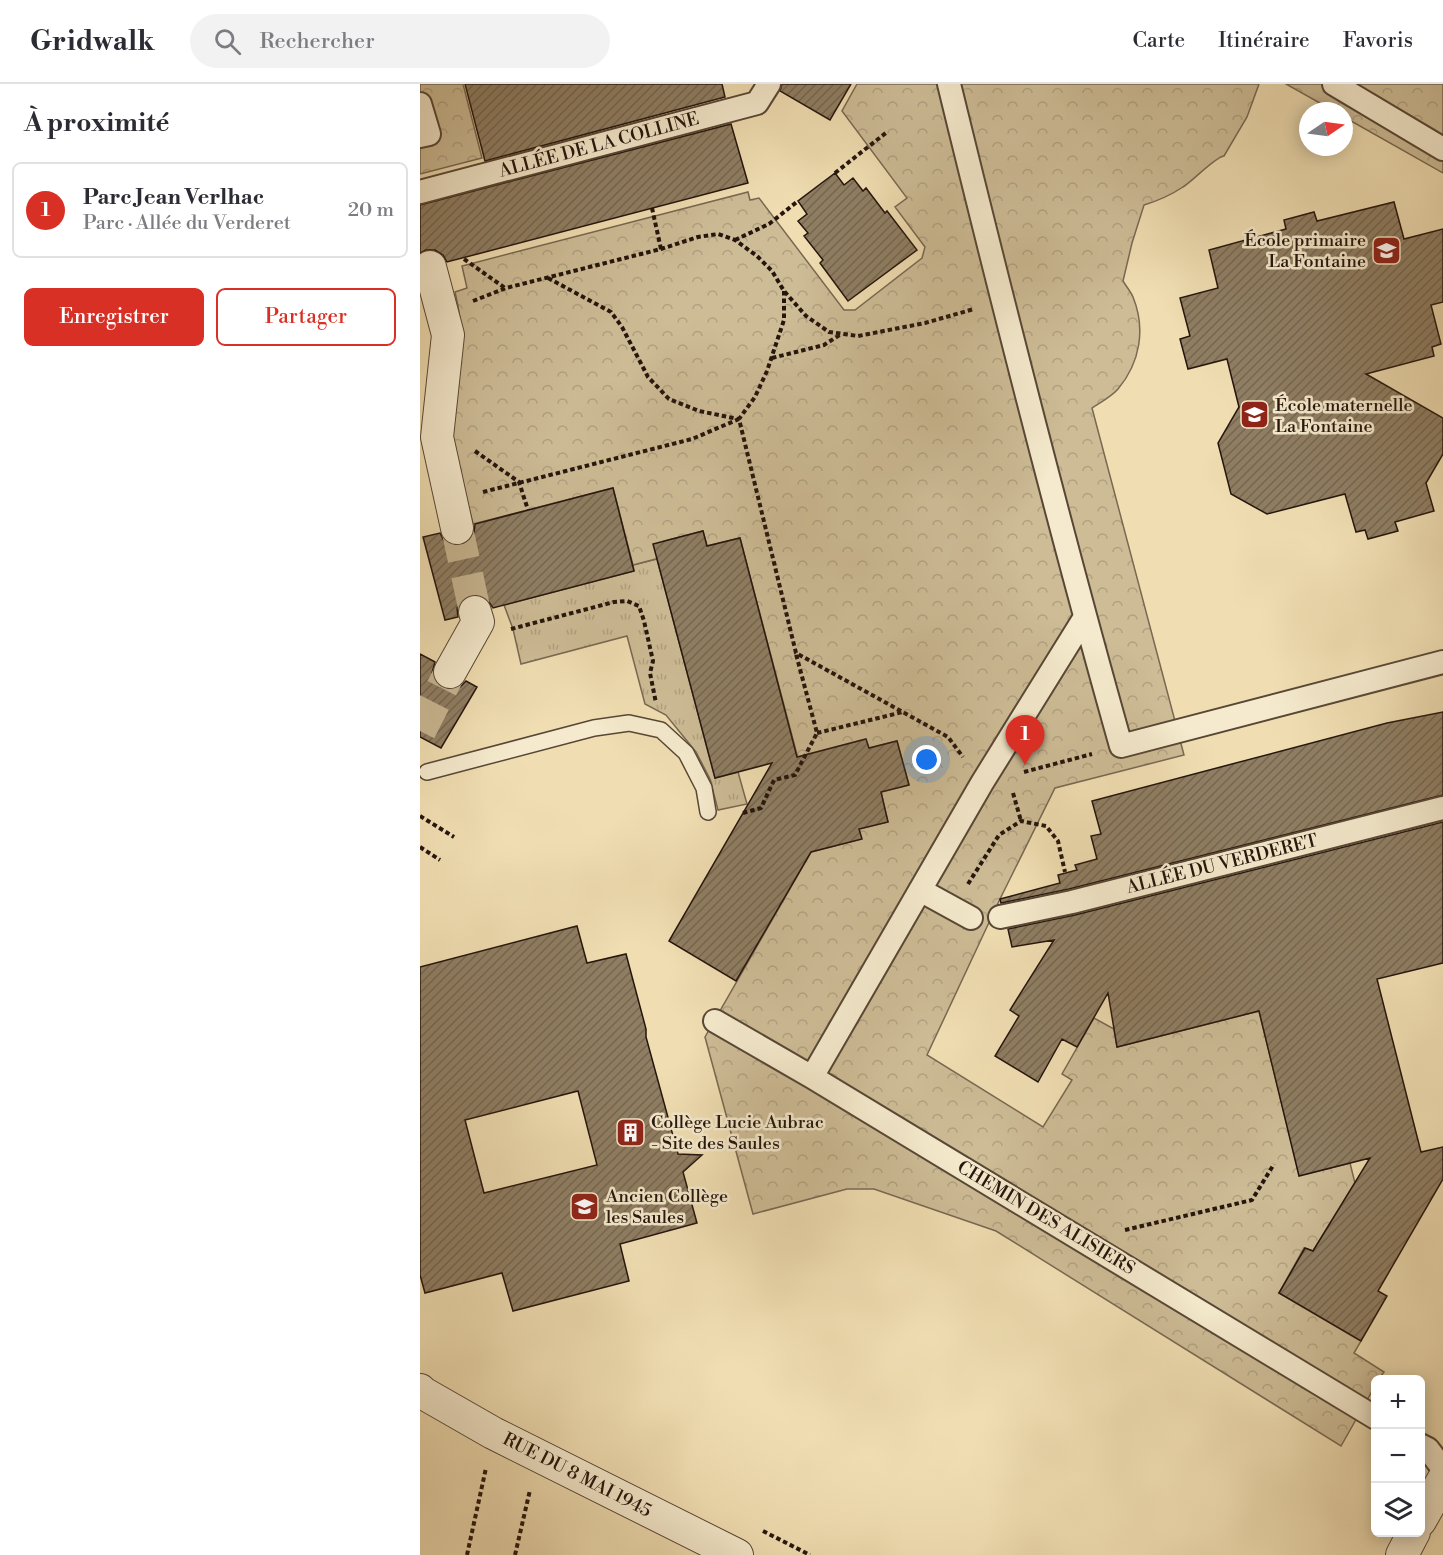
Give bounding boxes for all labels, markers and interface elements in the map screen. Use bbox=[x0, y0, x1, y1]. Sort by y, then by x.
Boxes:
search box bbox=[190, 14, 610, 68]
text: Gridwalk bbox=[30, 24, 154, 59]
icon: search bbox=[211, 25, 244, 58]
text: Rechercher bbox=[259, 28, 375, 55]
text: Carte bbox=[1133, 28, 1185, 54]
text: Itinéraire bbox=[1218, 28, 1310, 54]
text: Favoris bbox=[1343, 28, 1413, 54]
north arrow bbox=[1299, 102, 1353, 156]
text: À proximité bbox=[24, 107, 169, 139]
street label: ALLÉE DE LA COLLINE bbox=[495, 107, 702, 183]
text: Parc Jean Verlhac bbox=[83, 184, 264, 211]
text: 1 bbox=[41, 198, 50, 223]
text: 20 m bbox=[348, 198, 394, 223]
text: Parc · Allée du Verderet bbox=[83, 211, 291, 236]
place label: École primaire La Fontaine bbox=[1244, 229, 1366, 273]
school or university icon: École primaire La Fontaine bbox=[1371, 234, 1403, 266]
button: Enregistrer bbox=[24, 288, 204, 346]
button: Partager bbox=[216, 288, 396, 346]
place label: École maternelle La Fontaine bbox=[1275, 394, 1413, 438]
school or university icon: École maternelle La Fontaine bbox=[1238, 399, 1270, 431]
pin: 1 bbox=[1006, 716, 1044, 765]
your location bbox=[912, 745, 941, 774]
street label: ALLÉE DU VERDERET bbox=[1123, 829, 1321, 899]
place label: Collège Lucie Aubrac - Site des Saules bbox=[651, 1111, 824, 1155]
building icon: Collège Lucie Aubrac - Site des Saules bbox=[614, 1116, 646, 1148]
street label: CHEMIN DES ALISIERS bbox=[953, 1156, 1139, 1280]
place label: Ancien Collège les Saules bbox=[605, 1185, 728, 1229]
school or university icon: Ancien Collège les Saules bbox=[569, 1190, 601, 1222]
map controls bbox=[1371, 1375, 1425, 1537]
button: + bbox=[1371, 1375, 1425, 1429]
street label: RUE DU 8 MAI 1945 bbox=[499, 1428, 655, 1523]
button: − bbox=[1371, 1429, 1425, 1483]
button: layers bbox=[1371, 1483, 1425, 1537]

